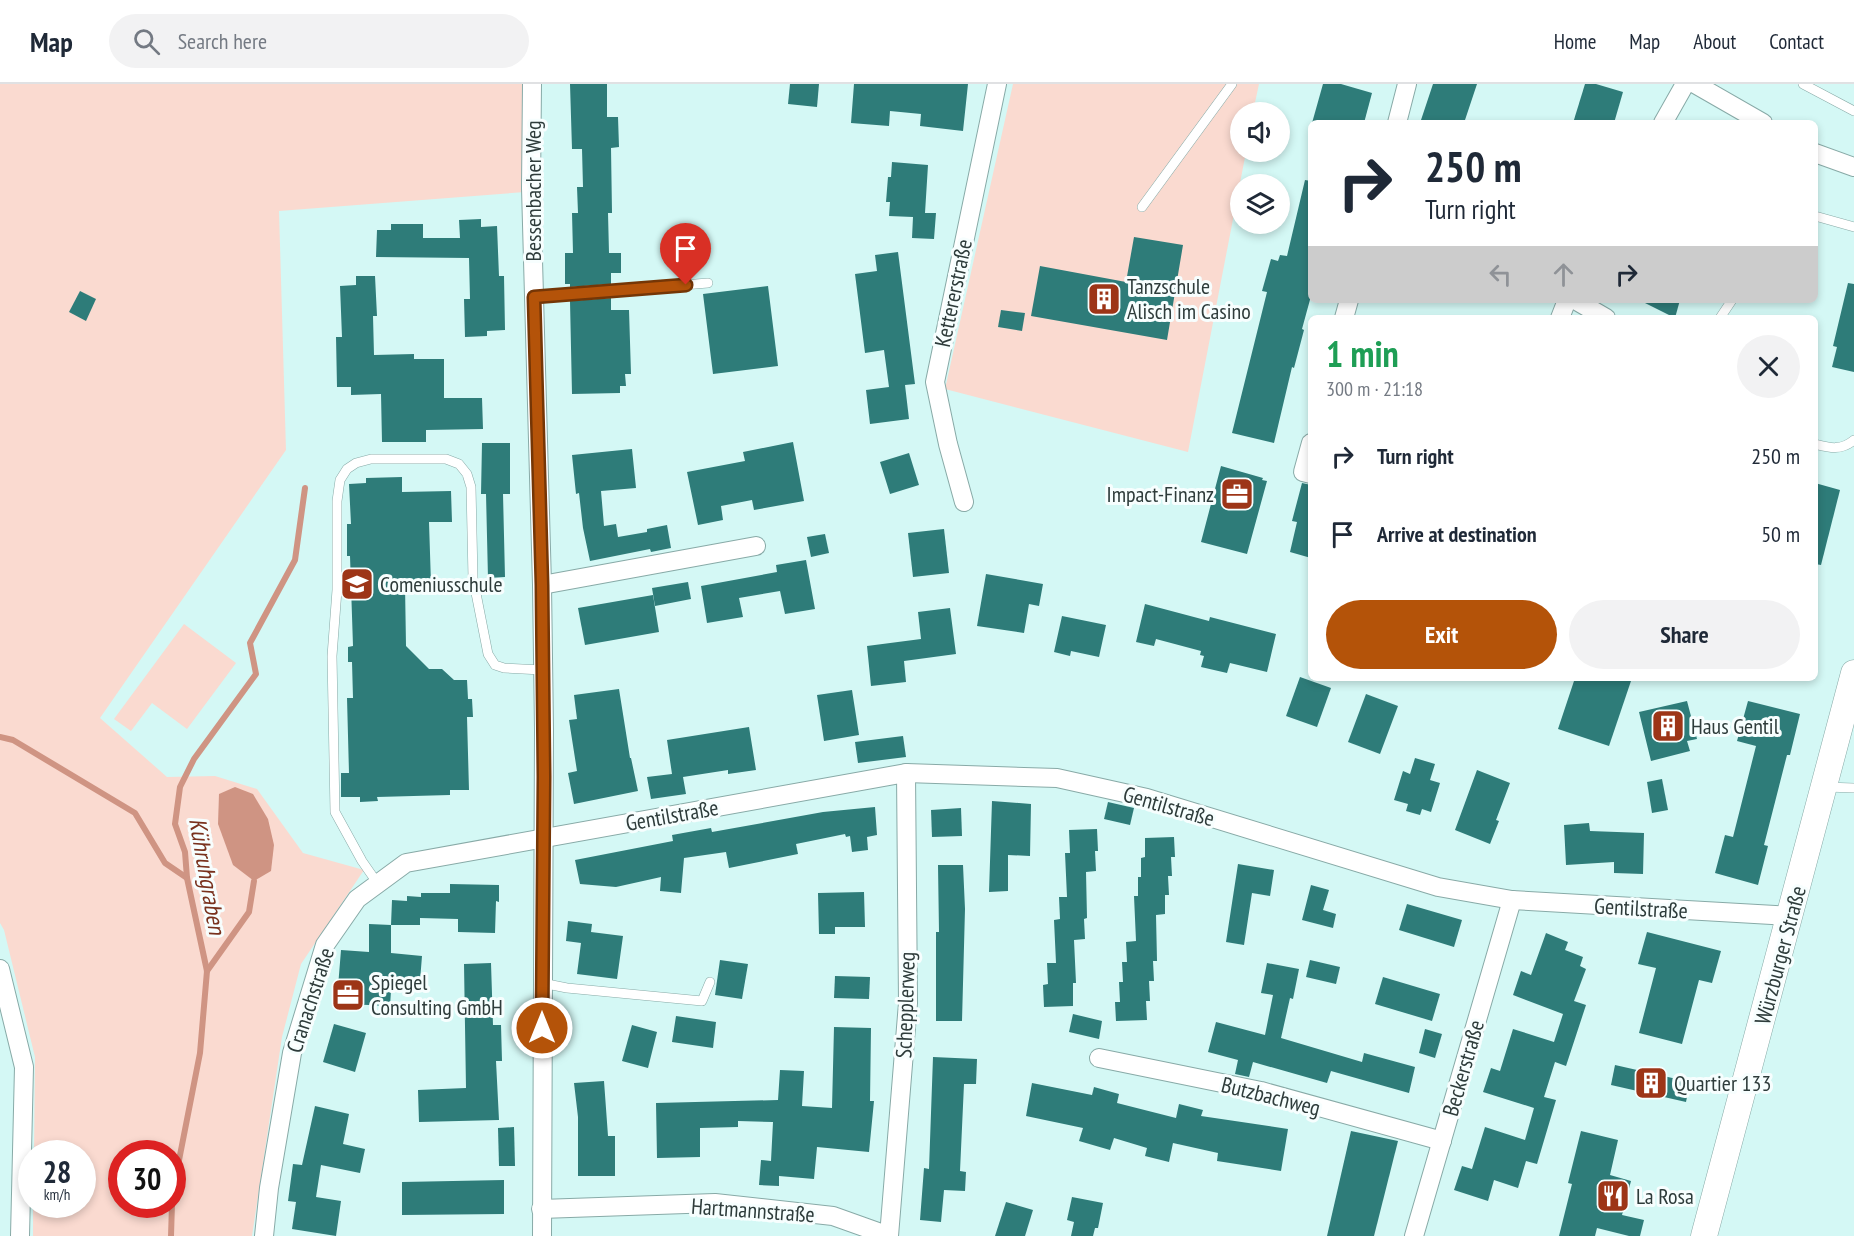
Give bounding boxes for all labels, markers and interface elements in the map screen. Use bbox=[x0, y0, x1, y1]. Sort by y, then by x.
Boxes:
search box bbox=[109, 14, 529, 68]
text: Map bbox=[30, 23, 73, 60]
icon: search bbox=[130, 25, 163, 58]
text: Search here bbox=[178, 27, 267, 55]
text: Home bbox=[1554, 28, 1596, 55]
text: Map bbox=[1629, 28, 1660, 55]
text: About bbox=[1693, 28, 1736, 55]
text: Contact bbox=[1769, 28, 1824, 55]
map controls bbox=[1230, 102, 1290, 234]
button: sound bbox=[1230, 102, 1290, 162]
street label: Bessenbacher Weg bbox=[519, 121, 547, 261]
text: 250 m bbox=[1425, 139, 1522, 194]
icon: right bbox=[1326, 144, 1404, 222]
button: layers bbox=[1230, 174, 1290, 234]
text: Turn right bbox=[1425, 192, 1516, 226]
pin bbox=[660, 223, 711, 285]
icon: arrive bbox=[669, 232, 702, 265]
street label: Kettererstraße bbox=[928, 237, 978, 349]
icon: left bbox=[1484, 258, 1517, 291]
icon: ahead bbox=[1547, 258, 1580, 291]
icon: right bbox=[1610, 258, 1643, 291]
place label: Tanzschule Alisch im Casino bbox=[1127, 272, 1251, 325]
building icon: Tanzschule Alisch im Casino bbox=[1086, 281, 1122, 317]
text: 1 min bbox=[1326, 330, 1399, 377]
button: close bbox=[1737, 335, 1800, 398]
text: 300 m · 21:18 bbox=[1326, 376, 1423, 402]
icon: right bbox=[1326, 440, 1359, 473]
text: Turn right bbox=[1377, 442, 1454, 470]
text: 250 m bbox=[1751, 442, 1800, 470]
office icon: Impact-Finanz bbox=[1219, 476, 1255, 512]
place label: Impact-Finanz bbox=[1107, 480, 1214, 508]
icon: arrive bbox=[1326, 518, 1359, 551]
text: Arrive at destination bbox=[1377, 520, 1537, 548]
text: 50 m bbox=[1761, 520, 1800, 548]
school or university icon: Comeniusschule bbox=[339, 566, 375, 602]
place label: Comeniusschule bbox=[380, 570, 503, 598]
button: Exit bbox=[1326, 600, 1557, 669]
button: Share bbox=[1569, 600, 1800, 669]
building icon: Haus Gentil bbox=[1650, 708, 1686, 744]
place label: Haus Gentil bbox=[1691, 712, 1780, 740]
street label: Gentilstraße bbox=[1120, 780, 1218, 832]
street label: Gentilstraße bbox=[623, 793, 721, 837]
water label: Kühruhgraben bbox=[182, 815, 233, 938]
street label: Würzburger Straße bbox=[1748, 883, 1812, 1027]
street label: Gentilstraße bbox=[1594, 892, 1688, 924]
street label: Cranachstraße bbox=[280, 944, 340, 1056]
street label: Schepplerweg bbox=[889, 951, 921, 1059]
place label: Spiegel Consulting GmbH bbox=[371, 968, 503, 1021]
office icon: Spiegel Consulting GmbH bbox=[330, 977, 366, 1013]
position arrow bbox=[510, 996, 574, 1060]
street label: Beckerstraße bbox=[1436, 1017, 1490, 1119]
building icon: Quartier 133 bbox=[1633, 1065, 1669, 1101]
place label: Quartier 133 bbox=[1674, 1069, 1771, 1097]
street label: Butzbachweg bbox=[1219, 1070, 1323, 1122]
speed limit sign: 30 bbox=[108, 1140, 186, 1218]
text: 28 bbox=[43, 1152, 71, 1191]
restaurant icon: La Rosa bbox=[1595, 1178, 1631, 1214]
place label: La Rosa bbox=[1636, 1182, 1694, 1210]
text: km/h bbox=[44, 1185, 70, 1204]
street label: Hartmannstraße bbox=[690, 1192, 816, 1228]

